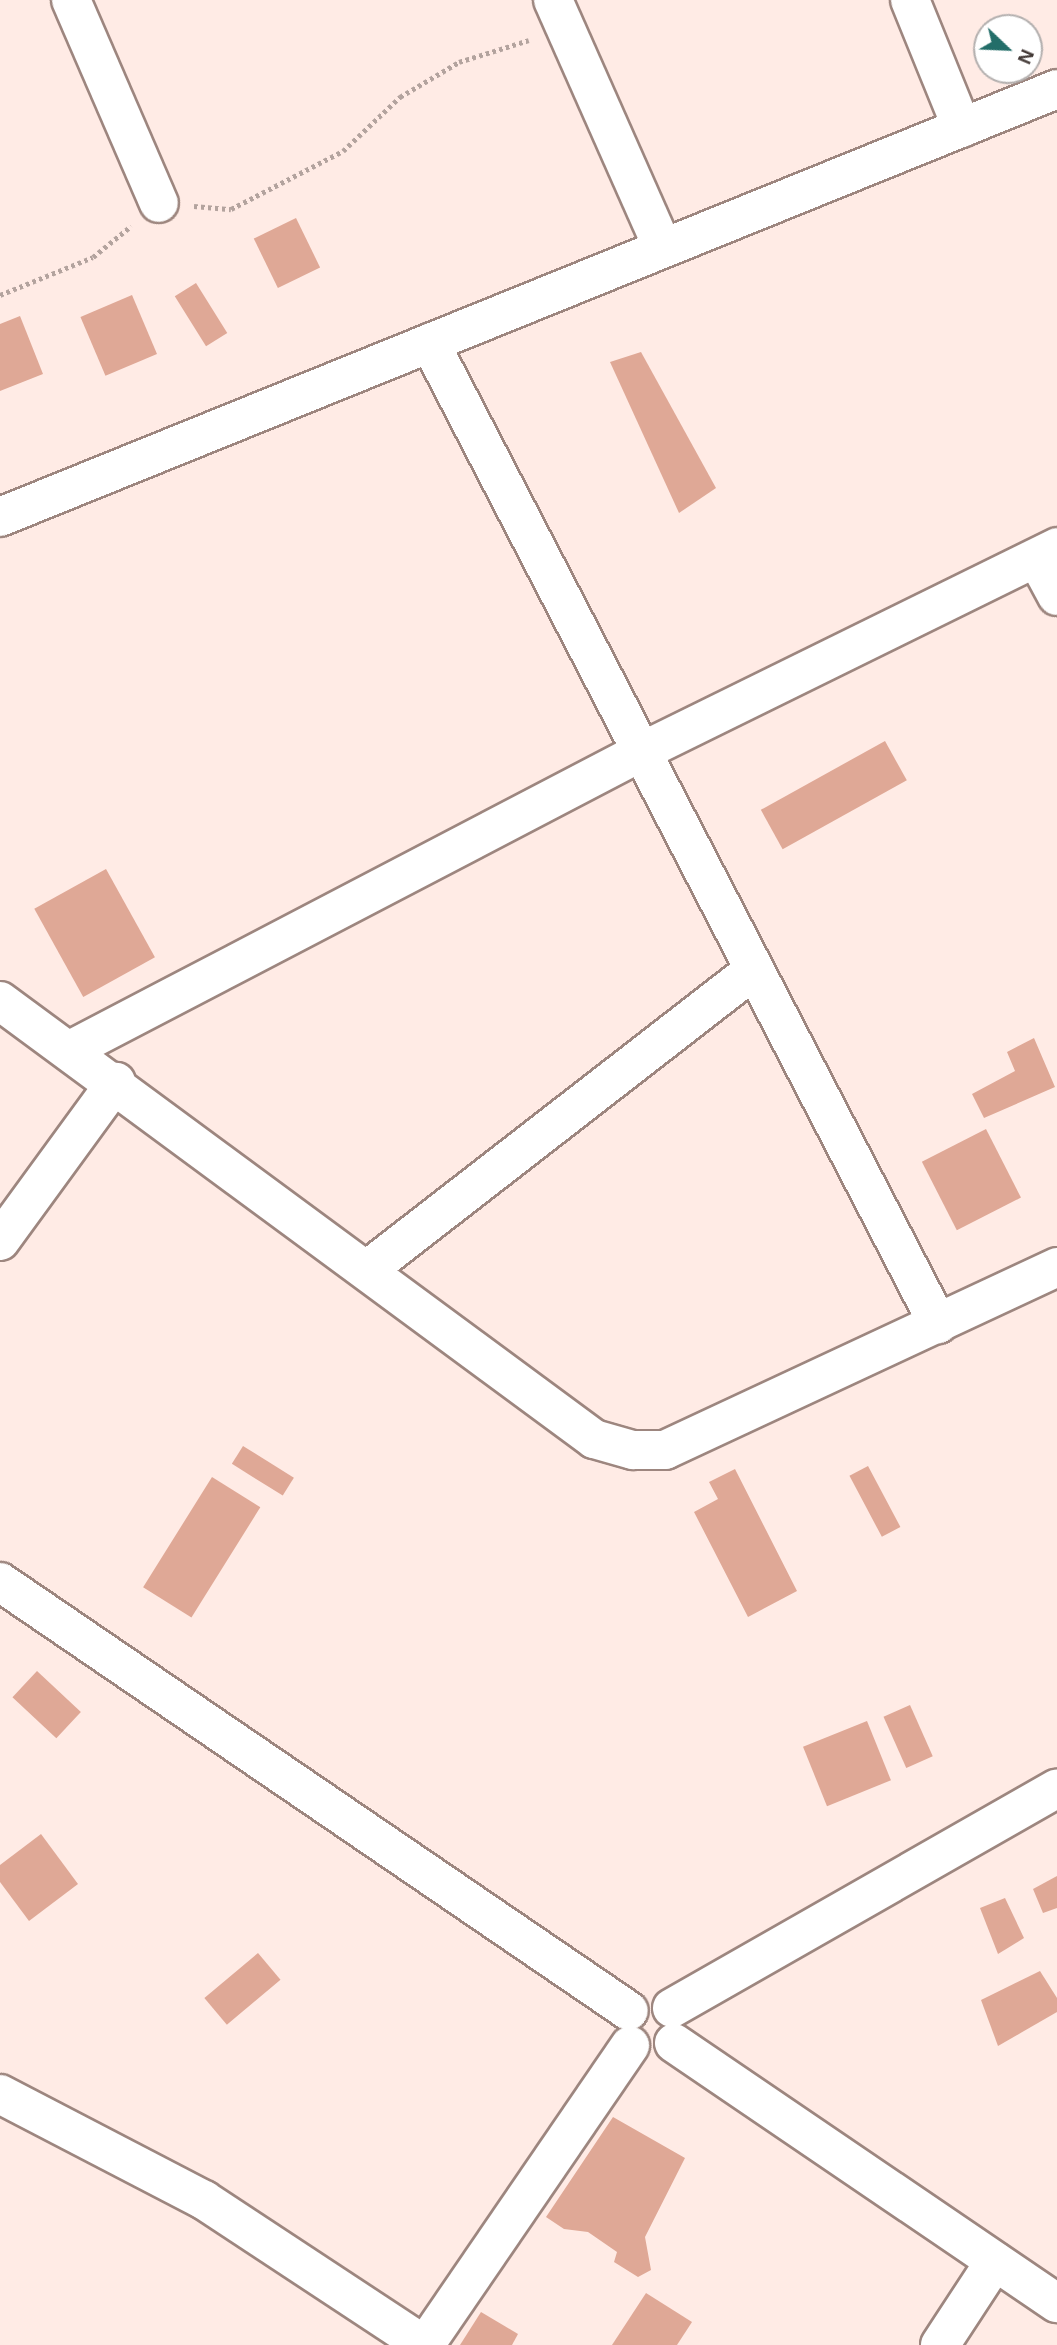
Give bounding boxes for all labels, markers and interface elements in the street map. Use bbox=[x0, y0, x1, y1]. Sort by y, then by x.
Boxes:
north arrow bbox=[973, 14, 1043, 84]
text: N bbox=[1014, 46, 1038, 67]

